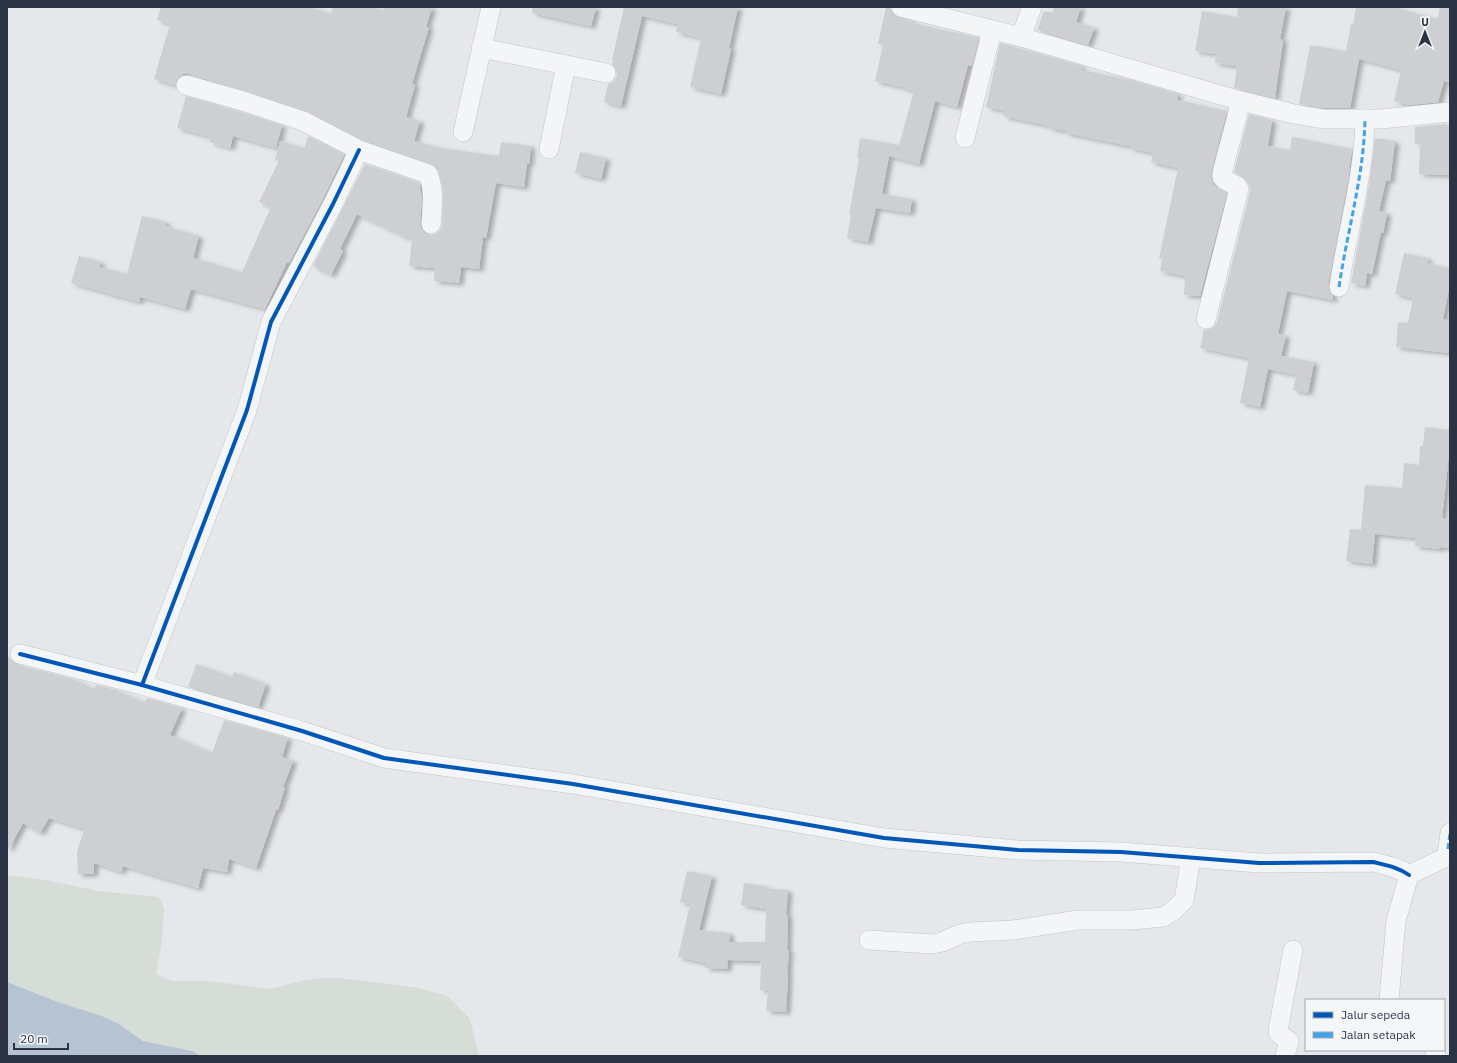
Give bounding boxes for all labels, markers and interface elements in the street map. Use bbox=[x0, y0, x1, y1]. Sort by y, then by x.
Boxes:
north arrow bbox=[1405, 12, 1445, 52]
text: U bbox=[1421, 15, 1429, 29]
legend bbox=[1305, 999, 1445, 1051]
text: Jalur sepeda bbox=[1341, 1007, 1411, 1022]
scale bar bbox=[14, 1025, 68, 1051]
text: Jalan setapak bbox=[1341, 1027, 1416, 1042]
text: 20 m bbox=[20, 1031, 48, 1046]

